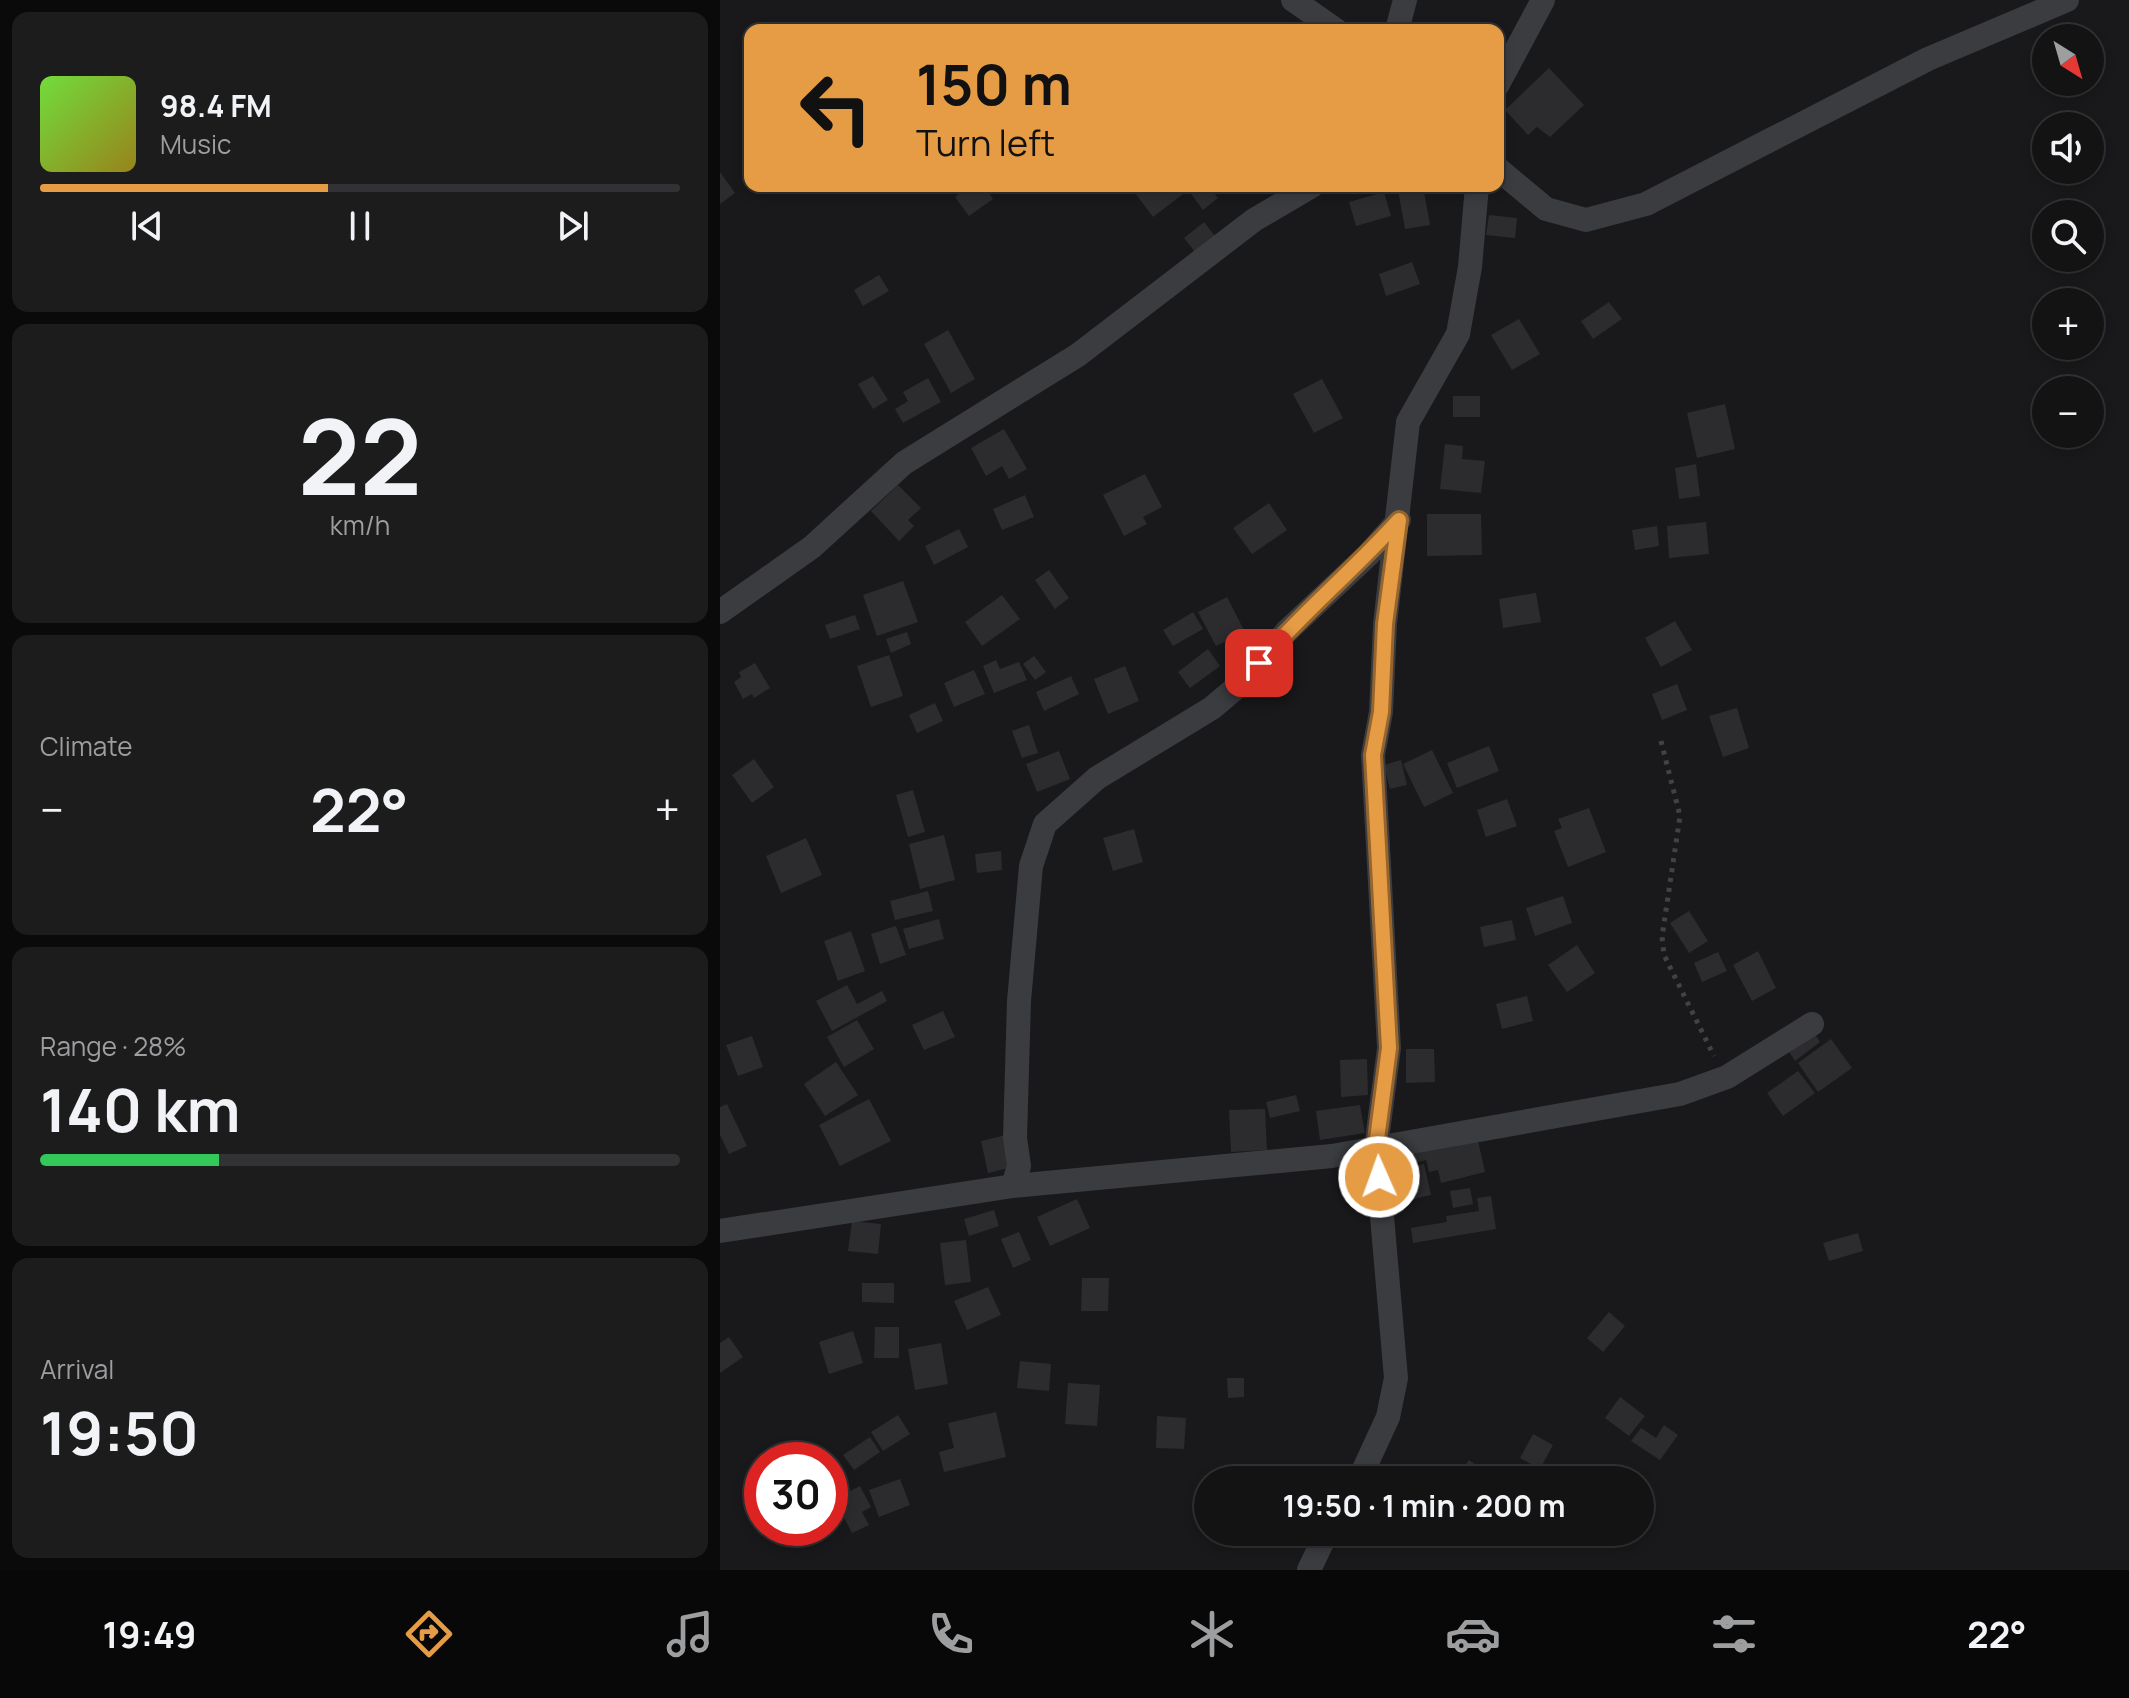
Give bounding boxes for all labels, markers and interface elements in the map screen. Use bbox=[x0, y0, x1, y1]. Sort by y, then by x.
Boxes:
north arrow bbox=[2032, 24, 2104, 96]
map controls bbox=[2032, 24, 2104, 448]
text: 150 m bbox=[916, 45, 1072, 122]
icon: left bbox=[784, 56, 888, 160]
text: 98.4 FM bbox=[160, 85, 272, 126]
button: sound bbox=[2032, 112, 2104, 184]
text: Turn left bbox=[916, 118, 1055, 167]
text: Music bbox=[160, 126, 231, 162]
button: search bbox=[2032, 200, 2104, 272]
icon: previous bbox=[125, 204, 169, 248]
icon: pause bbox=[338, 204, 382, 248]
icon: next bbox=[551, 204, 595, 248]
button: + bbox=[2032, 288, 2104, 360]
button: − bbox=[2032, 376, 2104, 448]
text: 22 bbox=[298, 384, 422, 526]
text: km/h bbox=[330, 507, 390, 543]
pin bbox=[1225, 629, 1293, 697]
icon: arrive bbox=[1237, 641, 1281, 685]
text: Climate bbox=[40, 728, 132, 764]
text: 22° bbox=[310, 768, 408, 850]
text: − bbox=[40, 779, 64, 839]
text: + bbox=[655, 779, 680, 839]
text: Range · 28% bbox=[40, 1028, 187, 1064]
text: 140 km bbox=[40, 1068, 241, 1150]
position arrow bbox=[1337, 1135, 1421, 1219]
text: Arrival bbox=[40, 1351, 114, 1387]
text: 19:50 bbox=[40, 1391, 199, 1473]
speed limit sign: 30 bbox=[744, 1442, 848, 1546]
text: 19:50 · 1 min · 200 m bbox=[1283, 1485, 1565, 1526]
icon: directions bbox=[401, 1606, 457, 1662]
icon: music bbox=[662, 1606, 718, 1662]
icon: phone bbox=[923, 1606, 979, 1662]
icon: climate bbox=[1184, 1606, 1240, 1662]
icon: car bbox=[1445, 1606, 1501, 1662]
icon: filters bbox=[1706, 1606, 1762, 1662]
text: 19:49 bbox=[103, 1610, 196, 1659]
text: 22° bbox=[1967, 1610, 2026, 1659]

